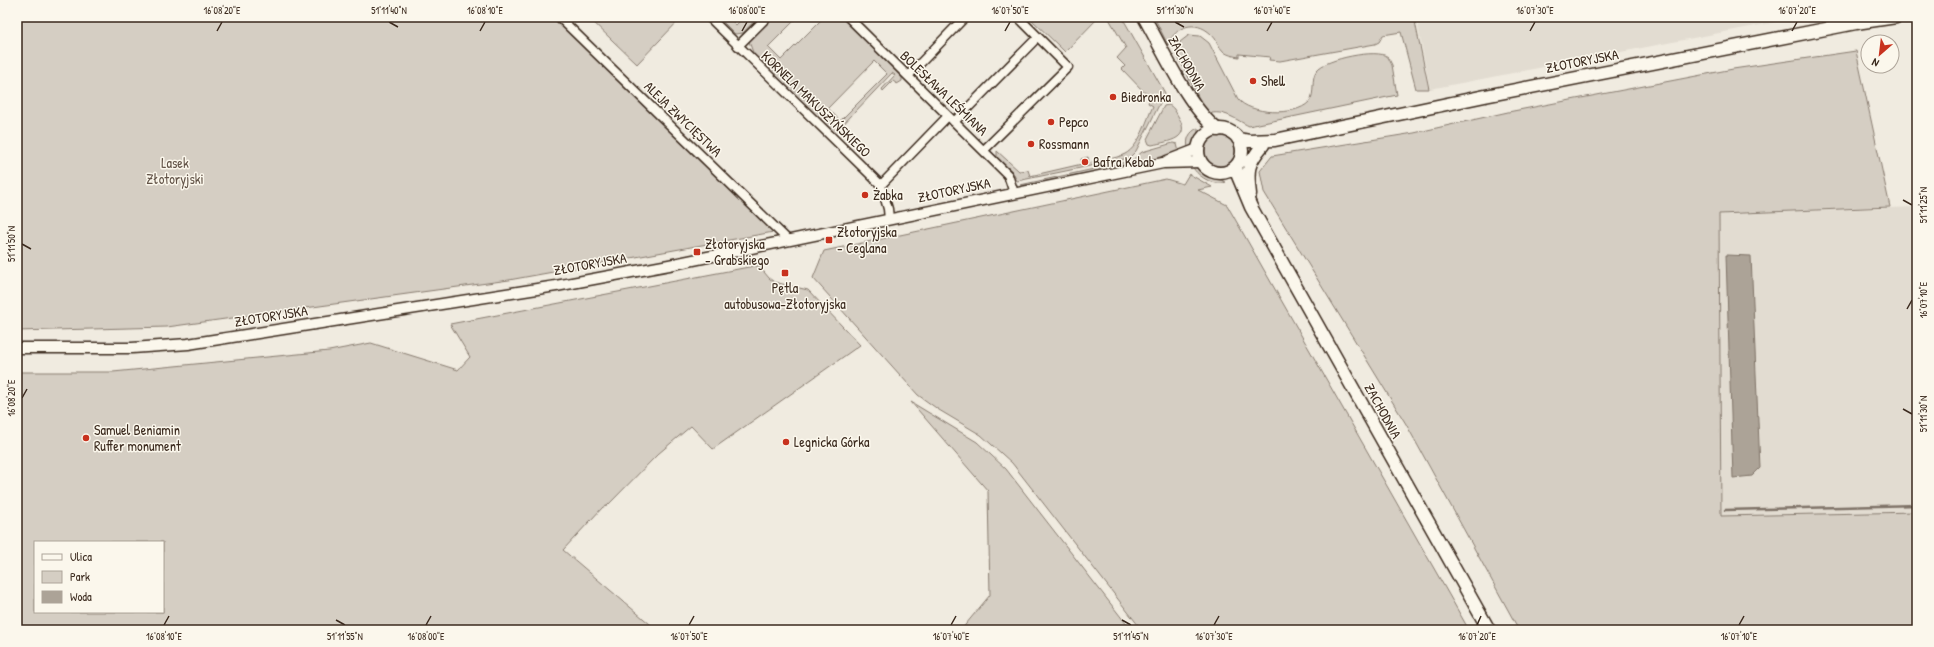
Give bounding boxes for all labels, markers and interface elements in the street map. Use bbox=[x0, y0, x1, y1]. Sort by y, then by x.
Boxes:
text: 16°08'20"E bbox=[204, 4, 241, 17]
text: 51°11'40"N bbox=[371, 4, 407, 17]
text: 16°08'10"E bbox=[467, 4, 504, 17]
text: 16°08'00"E bbox=[729, 4, 766, 17]
text: 16°07'50"E bbox=[991, 4, 1029, 17]
text: 51°11'30"N bbox=[1157, 4, 1193, 17]
text: 16°07'40"E bbox=[1254, 4, 1291, 17]
text: 16°07'30"E bbox=[1516, 4, 1554, 17]
text: 16°07'20"E bbox=[1778, 4, 1816, 17]
street label: ZACHODNIA bbox=[1164, 32, 1211, 94]
north arrow bbox=[1860, 34, 1900, 74]
street label: ZŁOTORYJSKA bbox=[1544, 44, 1620, 77]
street label: KORNELA MAKUSZYŃSKIEGO bbox=[757, 46, 875, 161]
street label: BOLESŁAWA LEŚMIANA bbox=[896, 46, 992, 140]
text: N bbox=[1869, 55, 1881, 70]
place label: Shell bbox=[1261, 71, 1286, 90]
marker: Shell bbox=[1248, 76, 1258, 86]
street label: ALEJA ZWYCIĘSTWA bbox=[640, 77, 726, 161]
place label: Biedronka bbox=[1121, 87, 1171, 106]
marker: Biedronka bbox=[1108, 92, 1118, 102]
place label: Pepco bbox=[1059, 112, 1089, 132]
marker: Pepco bbox=[1046, 117, 1056, 127]
place label: Rossmann bbox=[1039, 134, 1089, 153]
marker: Rossmann bbox=[1026, 139, 1036, 149]
place label: Bafra Kebab bbox=[1093, 152, 1155, 171]
park label: Lasek Złotoryjski bbox=[146, 153, 204, 189]
marker: Bafra Kebab bbox=[1080, 157, 1090, 167]
street label: ZŁOTORYJSKA bbox=[916, 173, 992, 206]
place label: Żabka bbox=[873, 185, 903, 204]
text: 51°11'25"N bbox=[1917, 187, 1930, 223]
marker: Żabka bbox=[860, 190, 870, 200]
place label: Złotoryjska - Ceglana bbox=[837, 222, 897, 258]
text: 51°11'50"N bbox=[5, 226, 18, 262]
place label: Złotoryjska - Grabskiego bbox=[705, 234, 769, 270]
marker: Złotoryjska - Ceglana bbox=[824, 235, 834, 245]
marker: Złotoryjska - Grabskiego bbox=[692, 247, 702, 257]
street label: ZŁOTORYJSKA bbox=[552, 248, 628, 279]
marker: Pętla autobusowa-Złotoryjska bbox=[780, 268, 790, 278]
place label: Pętla autobusowa-Złotoryjska bbox=[724, 278, 846, 314]
text: 16°07'10"E bbox=[1917, 281, 1930, 318]
street label: ZŁOTORYJSKA bbox=[233, 300, 309, 331]
text: 16°08'20"E bbox=[5, 379, 18, 417]
street label: ZACHODNIA bbox=[1361, 380, 1406, 442]
text: 51°11'30"N bbox=[1917, 396, 1930, 432]
place label: Samuel Beniamin Ruffer monument bbox=[94, 420, 181, 455]
place label: Legnicka Górka bbox=[794, 432, 870, 452]
marker: Samuel Beniamin Ruffer monument bbox=[81, 433, 91, 443]
marker: Legnicka Górka bbox=[781, 437, 791, 447]
legend bbox=[34, 541, 164, 613]
text: Ulica bbox=[70, 548, 92, 565]
text: Park bbox=[70, 568, 90, 585]
text: Woda bbox=[70, 588, 92, 605]
text: 16°08'10"E bbox=[146, 630, 183, 643]
text: 51°11'55"N bbox=[327, 630, 363, 643]
text: 16°08'00"E bbox=[408, 630, 445, 643]
text: 16°07'50"E bbox=[670, 630, 708, 643]
text: 16°07'40"E bbox=[933, 630, 970, 643]
text: 51°11'45"N bbox=[1113, 630, 1149, 643]
text: 16°07'30"E bbox=[1195, 630, 1233, 643]
text: 16°07'20"E bbox=[1458, 630, 1496, 643]
text: 16°07'10"E bbox=[1721, 630, 1758, 643]

